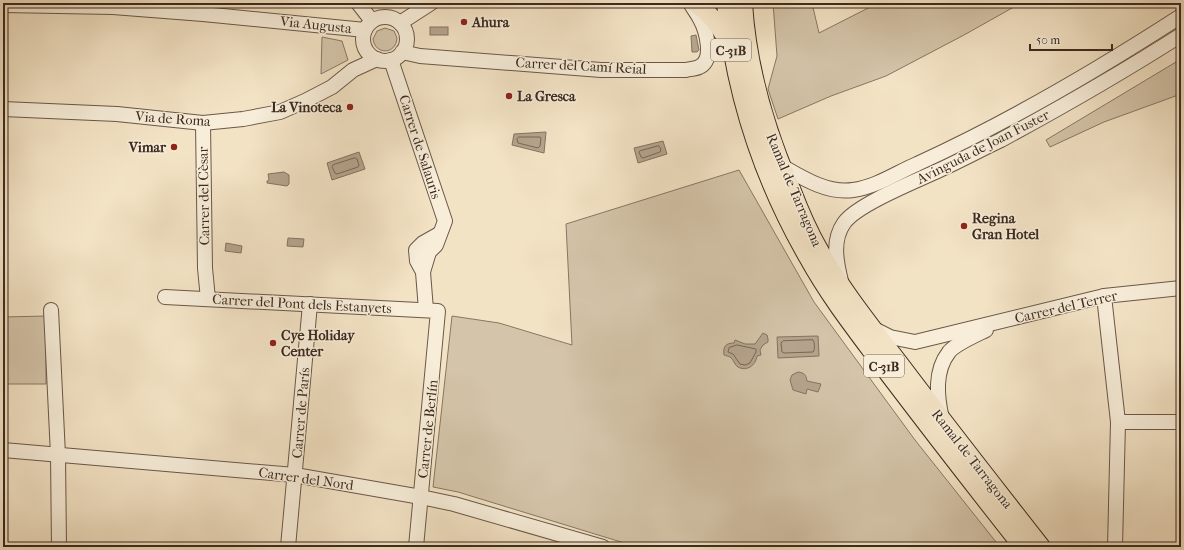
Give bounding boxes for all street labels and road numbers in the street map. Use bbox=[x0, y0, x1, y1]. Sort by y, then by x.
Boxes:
street label: Via Augusta bbox=[278, 13, 353, 37]
road number: C-31B bbox=[711, 39, 751, 61]
street label: Carrer del Camí Reial bbox=[515, 54, 647, 78]
street label: Carrer de Salauris bbox=[395, 93, 445, 201]
street label: Avinguda de Joan Fuster bbox=[913, 106, 1052, 188]
street label: Via de Roma bbox=[134, 108, 212, 130]
street label: Ramal de Tarragona bbox=[762, 131, 826, 250]
street label: Carrer del Cèsar bbox=[195, 146, 213, 246]
street label: Carrer del Terrer bbox=[1013, 287, 1119, 327]
street label: Carrer del Pont dels Estanyets bbox=[212, 291, 392, 317]
road number: C-31B bbox=[864, 355, 904, 377]
street label: Carrer de París bbox=[289, 367, 313, 459]
street label: Carrer de Berlín bbox=[414, 379, 442, 479]
street label: Ramal de Tarragona bbox=[928, 406, 1016, 513]
street label: Carrer del Nord bbox=[257, 464, 355, 494]

